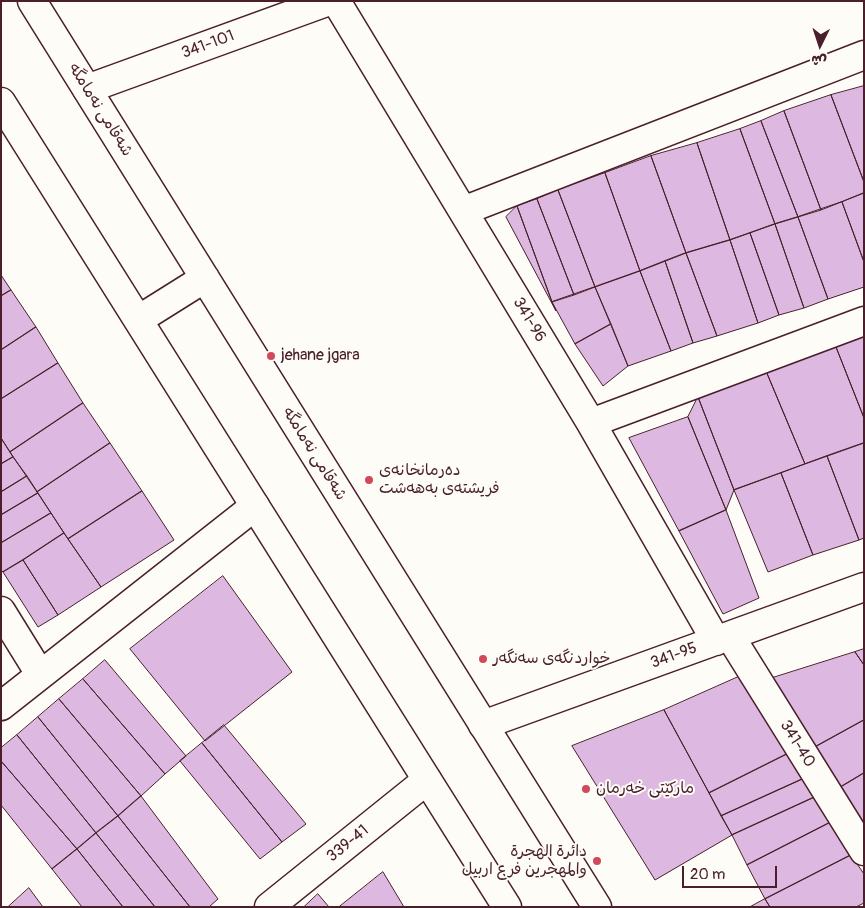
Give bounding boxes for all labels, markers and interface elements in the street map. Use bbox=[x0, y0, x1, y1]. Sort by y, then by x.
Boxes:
north arrow bbox=[795, 20, 845, 70]
street label: 341-101 bbox=[179, 27, 237, 63]
text: ش bbox=[811, 51, 827, 69]
street label: شەقامی نەمامگە bbox=[64, 60, 136, 160]
street label: 341-96 bbox=[508, 294, 550, 346]
place label: jehane jgara bbox=[281, 346, 360, 366]
marker: jehane jgara bbox=[265, 350, 277, 362]
street label: شەقامی نەمامگە bbox=[278, 404, 350, 504]
place label: دەرمانخانەی فریشتەی بەهەشت bbox=[379, 461, 500, 499]
marker: دەرمانخانەی فریشتەی بەهەشت bbox=[363, 474, 375, 486]
street label: 341-95 bbox=[648, 639, 700, 673]
place label: خواردنگەی سەنگەر bbox=[493, 649, 611, 669]
marker: خواردنگەی سەنگەر bbox=[477, 653, 489, 665]
street label: 341-40 bbox=[775, 717, 819, 771]
place label: مارکێتی خەرمان bbox=[596, 779, 694, 799]
marker: مارکێتی خەرمان bbox=[580, 783, 592, 795]
street label: 339-41 bbox=[323, 821, 373, 867]
place label: دائرة الهجرة والمهجرين فرع اربيل bbox=[462, 842, 587, 880]
marker: دائرة الهجرة والمهجرين فرع اربيل bbox=[591, 855, 603, 867]
scale bar bbox=[685, 856, 780, 888]
text: 20 m bbox=[690, 865, 725, 884]

